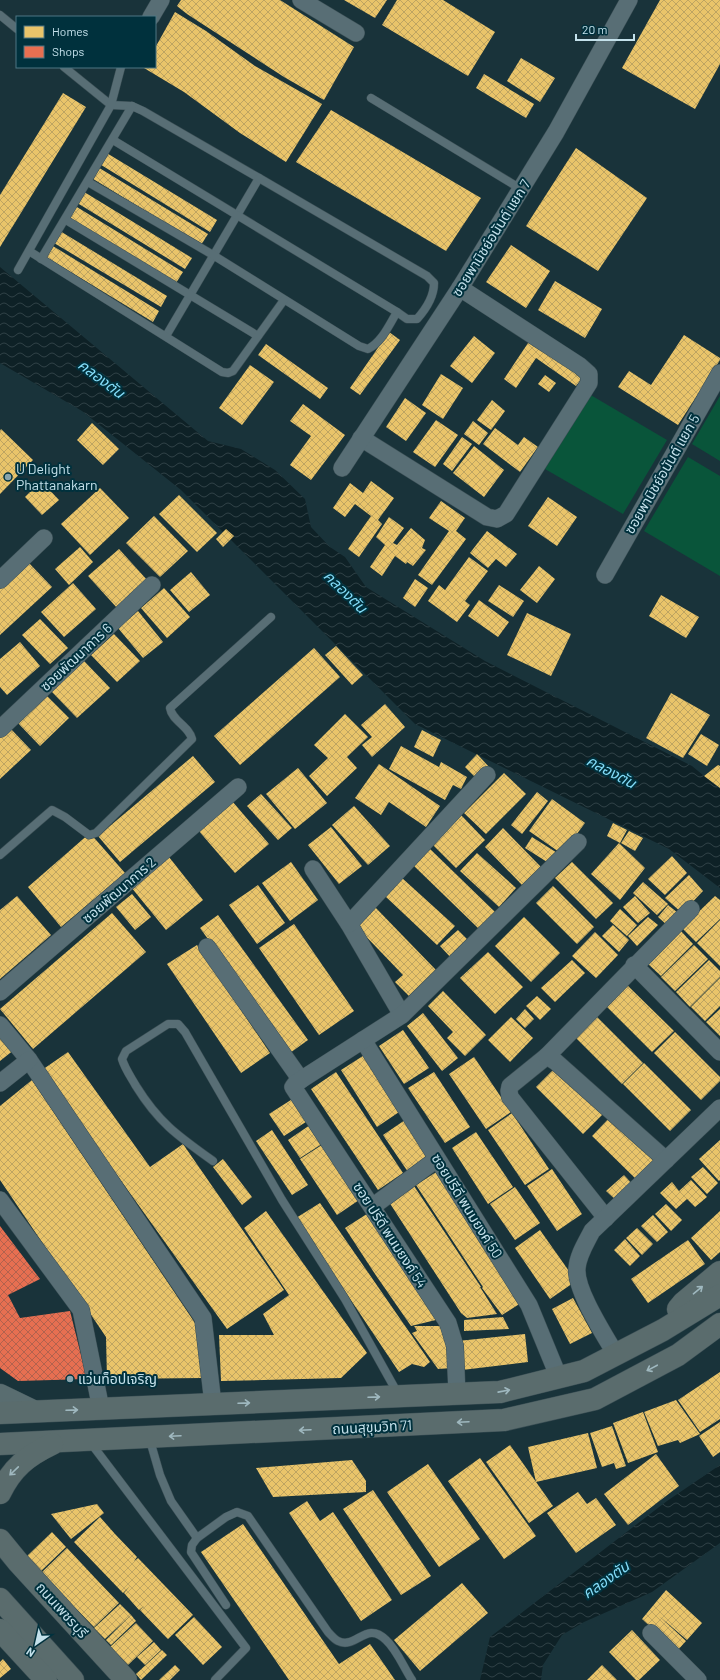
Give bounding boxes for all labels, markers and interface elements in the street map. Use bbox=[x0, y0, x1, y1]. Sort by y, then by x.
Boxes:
legend bbox=[16, 16, 156, 68]
scale bar bbox=[576, 16, 634, 42]
text: 20 m bbox=[582, 22, 608, 36]
text: Homes bbox=[52, 24, 89, 38]
text: Shops bbox=[52, 44, 85, 58]
street label: ซอยพานิชย์อนันต์ แยก 7 bbox=[448, 176, 534, 299]
water label: คลองตัน bbox=[75, 355, 129, 402]
street label: ซอยพานิชย์อนันต์ แยก 5 bbox=[620, 411, 703, 537]
place label: U Delight Phattanakarn bbox=[16, 460, 98, 493]
marker: U Delight Phattanakarn bbox=[3, 472, 13, 482]
water label: คลองตัน bbox=[320, 566, 372, 617]
street label: ซอยพัฒนาการ 6 bbox=[36, 619, 115, 694]
water label: คลองตัน bbox=[584, 751, 640, 792]
street label: ซอยพัฒนาการ 2 bbox=[78, 853, 159, 926]
street label: ซอยปรีดี พนมยงค์ 50 bbox=[428, 1150, 506, 1261]
street label: ซอย ปรีดี พนมยงค์ 54 bbox=[350, 1179, 431, 1291]
one-way arrow bbox=[693, 1286, 703, 1295]
one-way arrow bbox=[647, 1365, 659, 1372]
place label: แว่นท็อปเจริญ bbox=[78, 1370, 157, 1387]
marker: แว่นท็อปเจริญ bbox=[65, 1374, 75, 1384]
one-way arrow bbox=[497, 1386, 510, 1394]
one-way arrow bbox=[367, 1393, 380, 1401]
one-way arrow bbox=[237, 1399, 250, 1406]
one-way arrow bbox=[65, 1406, 78, 1414]
street label: ถนนสุขุมวิท 71 bbox=[332, 1416, 412, 1438]
one-way arrow bbox=[457, 1419, 470, 1426]
one-way arrow bbox=[299, 1426, 312, 1434]
one-way arrow bbox=[169, 1433, 182, 1440]
one-way arrow bbox=[9, 1466, 19, 1476]
water label: คลองตัน bbox=[578, 1556, 633, 1602]
street label: ถนนเพชรบุรี bbox=[32, 1578, 92, 1642]
north arrow bbox=[16, 1624, 56, 1664]
text: N bbox=[23, 1645, 37, 1660]

